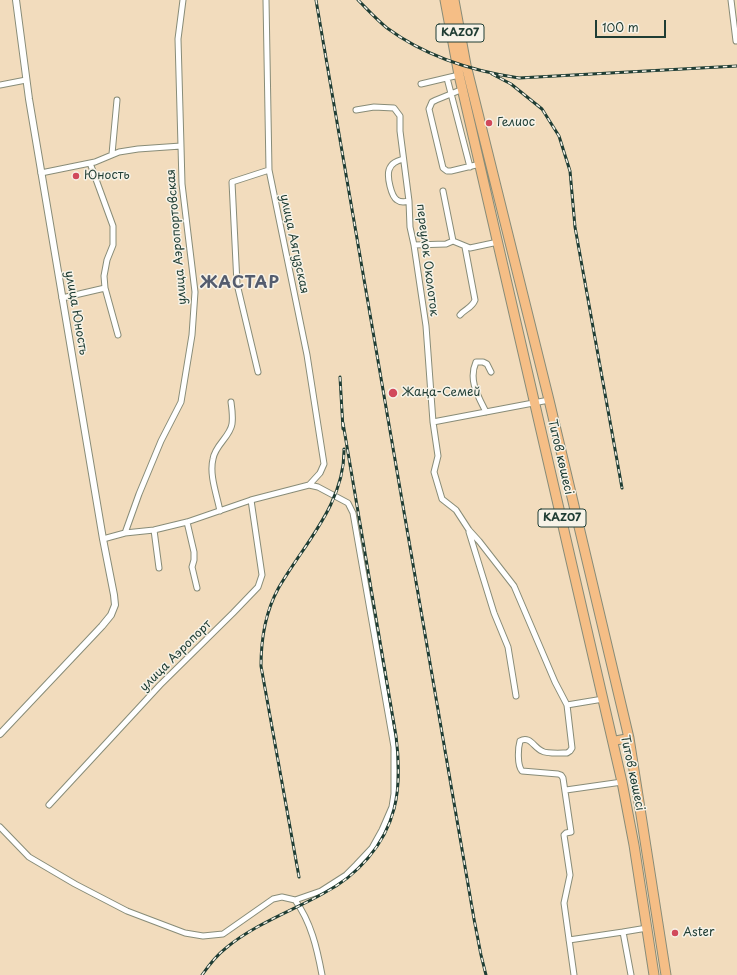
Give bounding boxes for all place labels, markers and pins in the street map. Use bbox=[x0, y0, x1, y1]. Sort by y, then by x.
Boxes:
place label: Гелиос bbox=[497, 116, 535, 130]
marker: Гелиос bbox=[484, 118, 494, 128]
place label: Юность bbox=[84, 169, 130, 183]
marker: Юность bbox=[71, 171, 81, 181]
place label: Жаңа-Семей bbox=[402, 386, 480, 400]
marker: Жаңа-Семей bbox=[387, 387, 399, 399]
place label: Aster bbox=[683, 926, 715, 940]
marker: Aster bbox=[670, 928, 680, 938]

